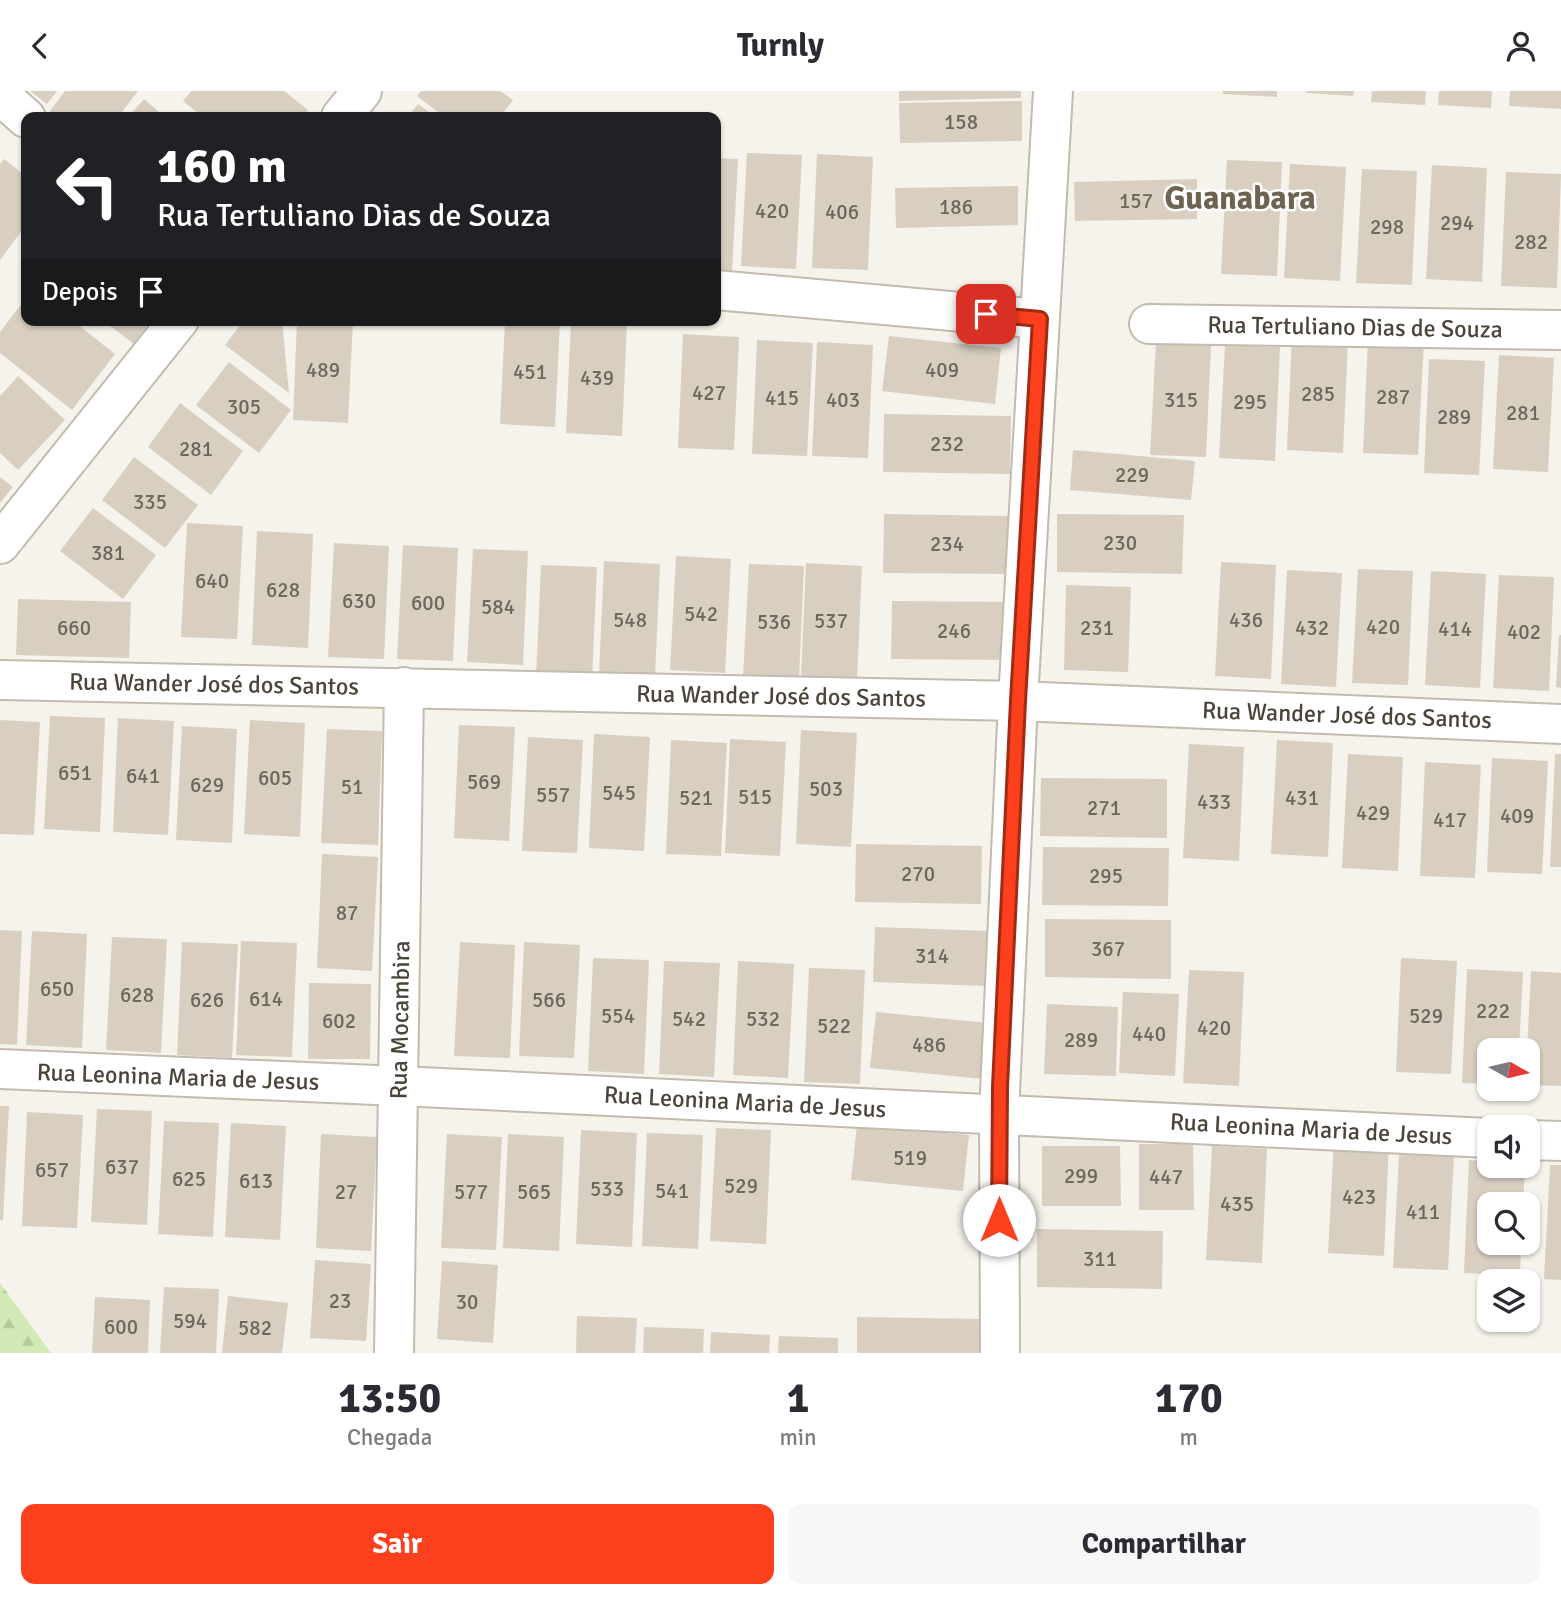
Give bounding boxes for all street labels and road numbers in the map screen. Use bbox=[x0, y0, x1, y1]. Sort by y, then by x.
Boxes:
street label: Rua Tertuliano Dias de Souza bbox=[1207, 309, 1503, 345]
street label: Rua Wander José dos Santos bbox=[69, 666, 359, 702]
street label: Rua Wander José dos Santos bbox=[636, 678, 926, 714]
street label: Rua Wander José dos Santos bbox=[1202, 695, 1492, 735]
street label: Rua Mocambira bbox=[384, 940, 416, 1100]
street label: Rua Leonina Maria de Jesus bbox=[36, 1057, 320, 1097]
street label: Rua Leonina Maria de Jesus bbox=[603, 1080, 887, 1124]
street label: Rua Leonina Maria de Jesus bbox=[1169, 1107, 1453, 1151]

